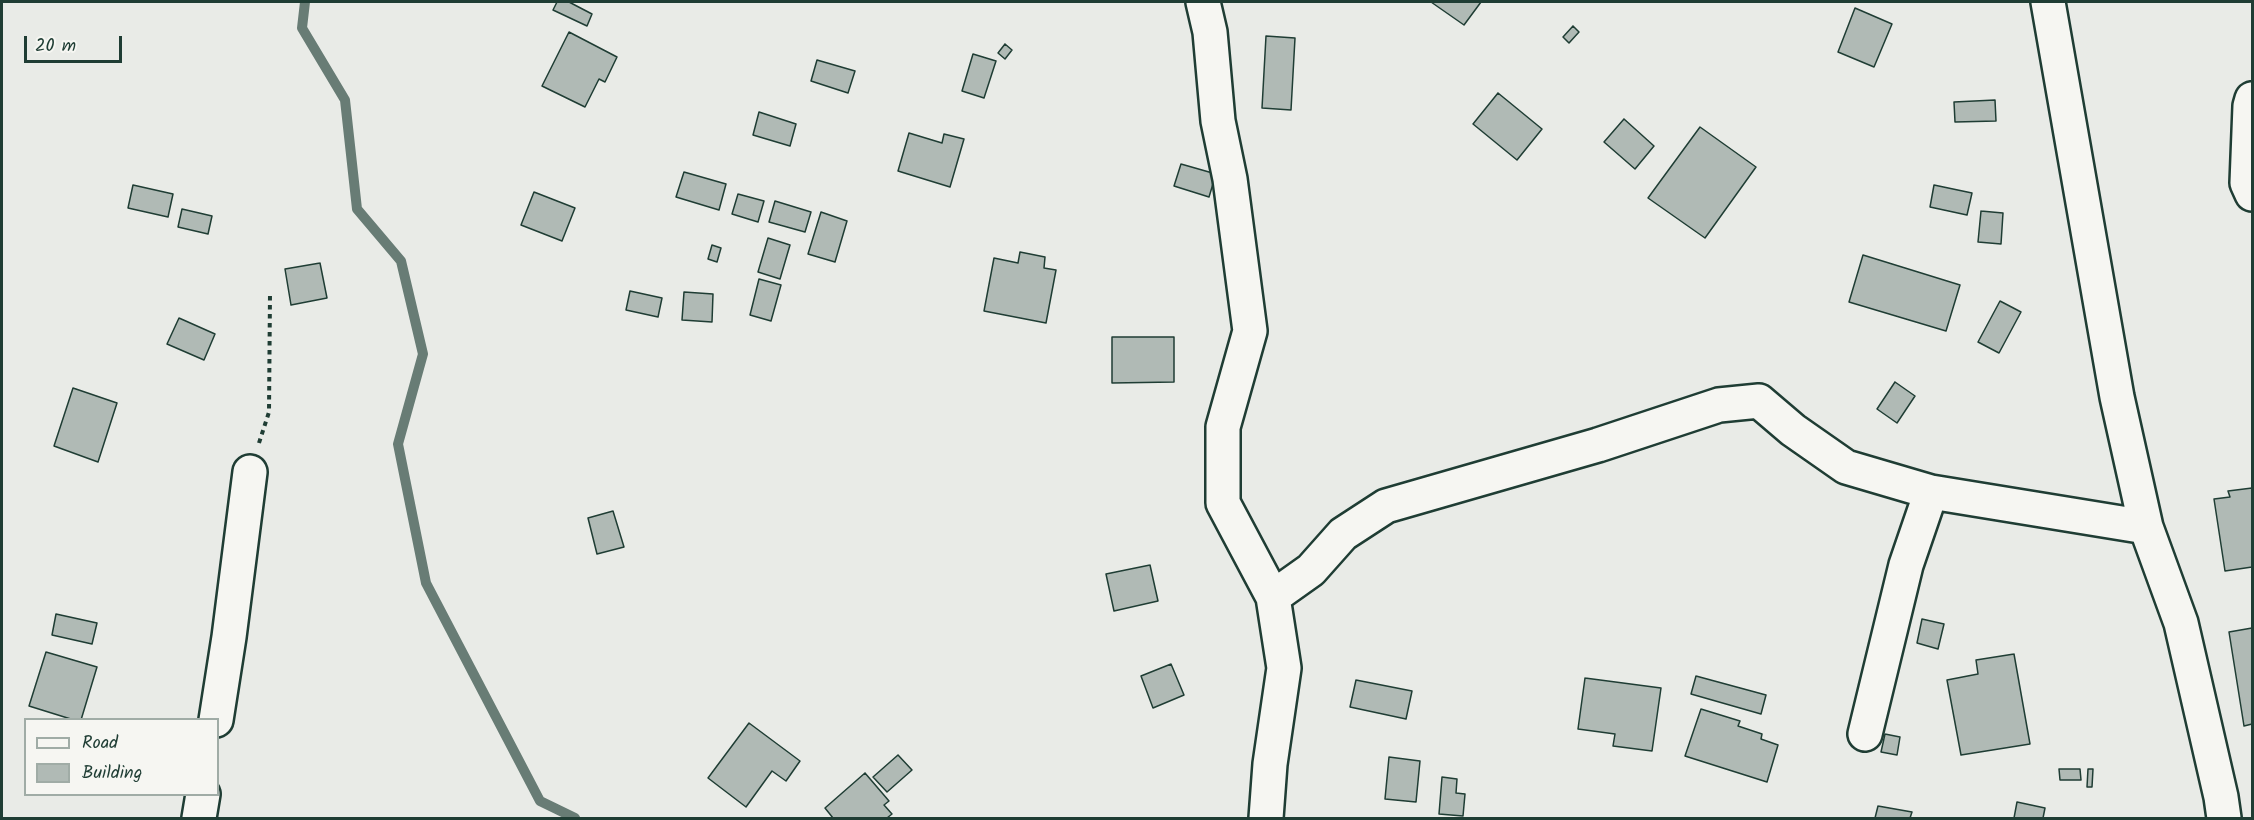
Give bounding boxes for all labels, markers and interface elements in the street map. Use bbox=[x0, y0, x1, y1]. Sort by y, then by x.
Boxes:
scale bar bbox=[27, 24, 124, 62]
text: 20 m bbox=[35, 32, 76, 61]
legend bbox=[24, 718, 219, 796]
text: Road bbox=[82, 729, 118, 758]
text: Building bbox=[82, 759, 142, 788]

